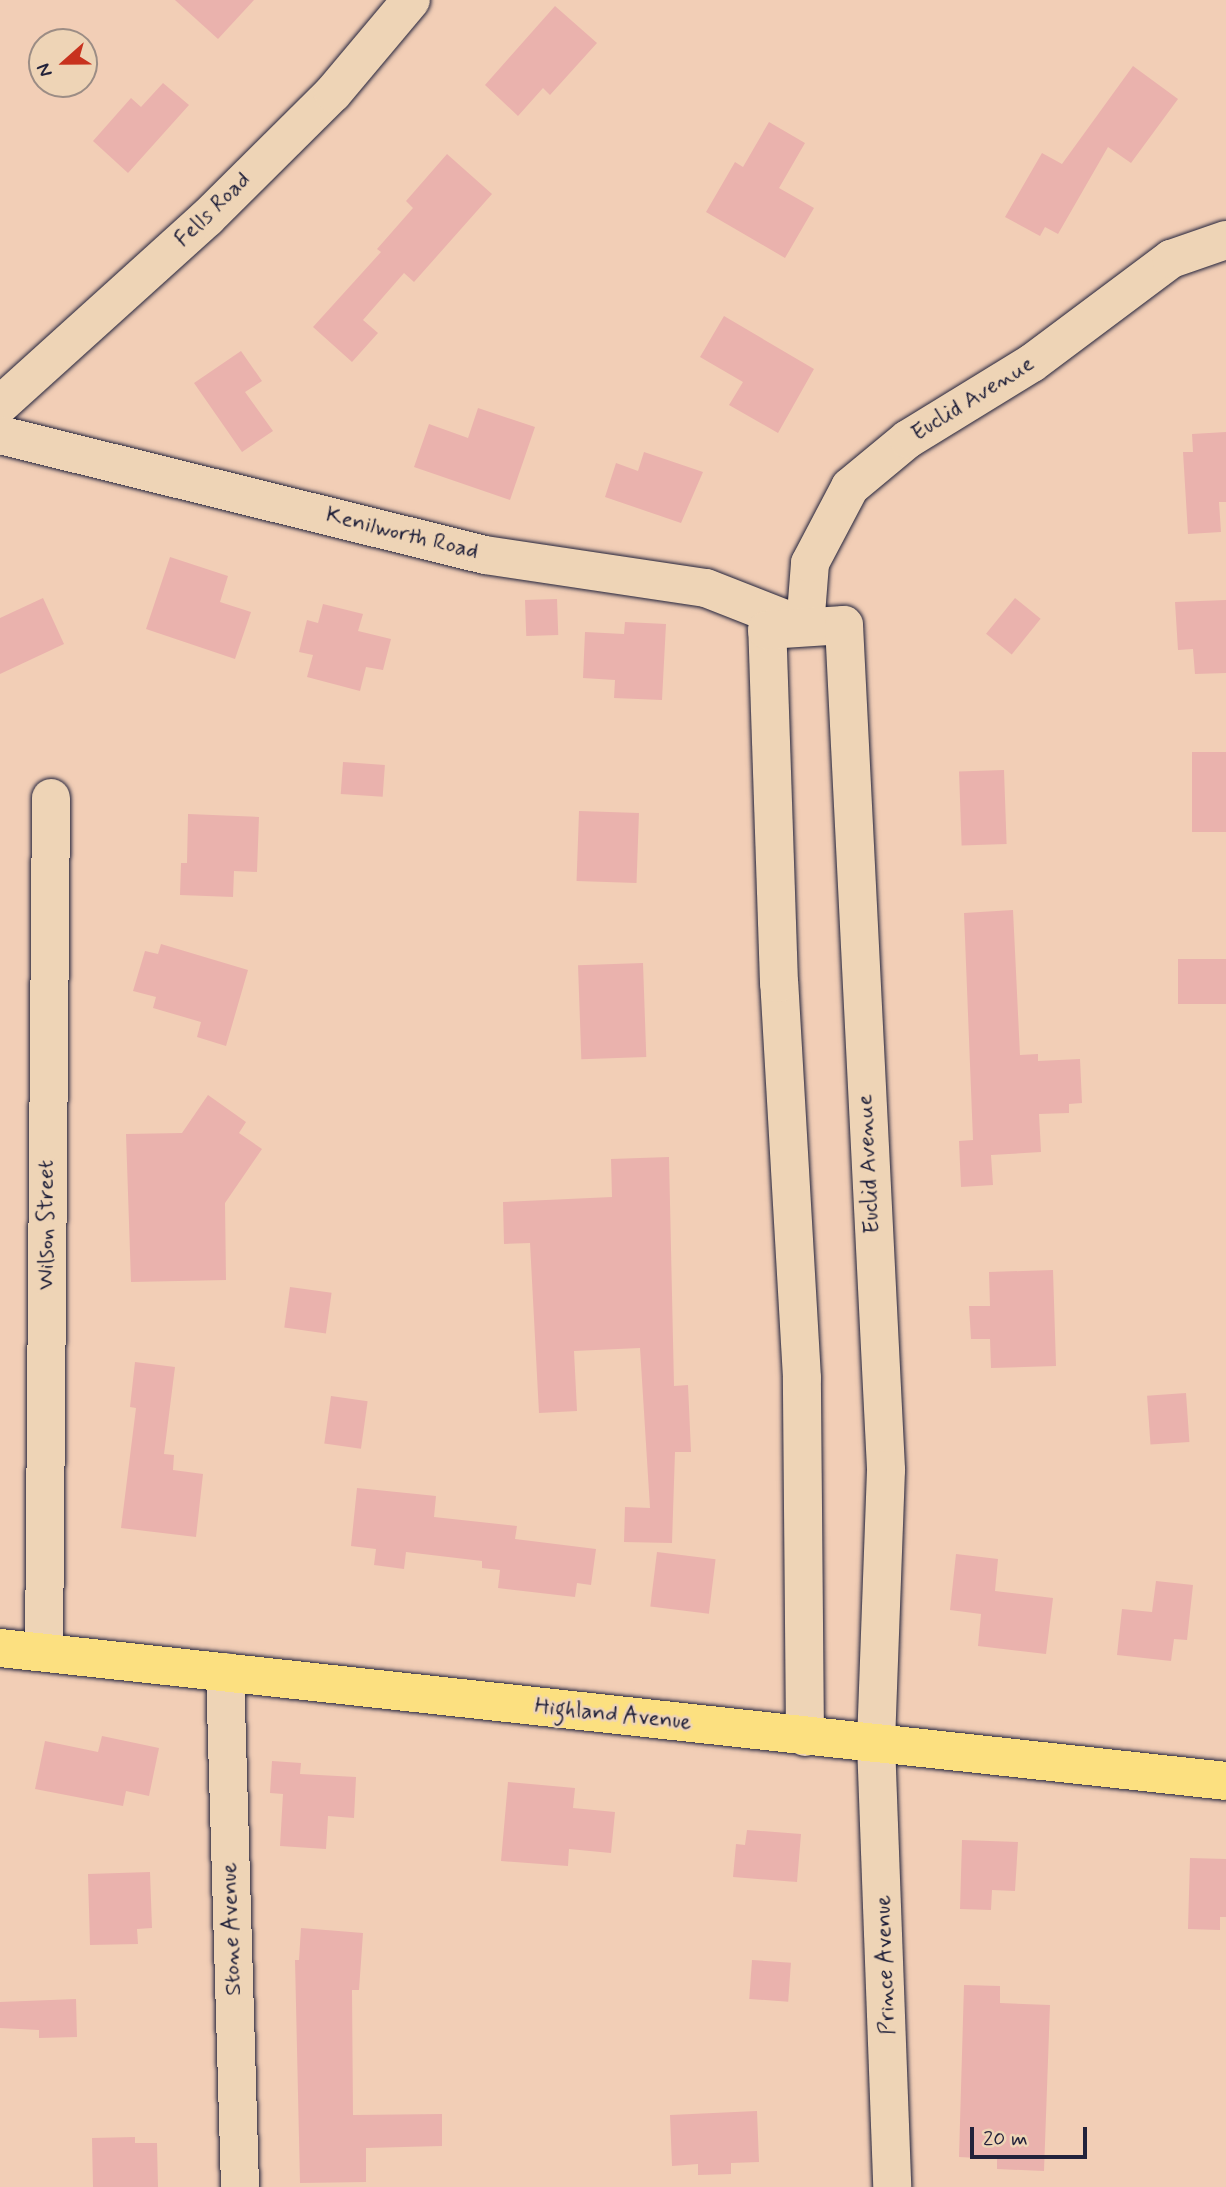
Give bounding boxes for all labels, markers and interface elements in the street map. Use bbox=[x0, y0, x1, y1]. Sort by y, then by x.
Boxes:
north arrow bbox=[28, 28, 98, 98]
text: N bbox=[31, 60, 59, 80]
street label: Fells Road bbox=[169, 167, 257, 253]
street label: Euclid Avenue bbox=[909, 352, 1037, 446]
street label: Kenilworth Road bbox=[323, 502, 481, 566]
street label: Euclid Avenue bbox=[852, 1097, 886, 1231]
street label: Wilson Street bbox=[33, 1158, 61, 1292]
street label: Highland Avenue bbox=[531, 1693, 695, 1737]
street label: Stone Avenue bbox=[216, 1860, 248, 1998]
street label: Prince Avenue bbox=[870, 1893, 902, 2037]
scale bar bbox=[974, 2114, 1091, 2158]
text: 20 m bbox=[983, 2125, 1028, 2153]

